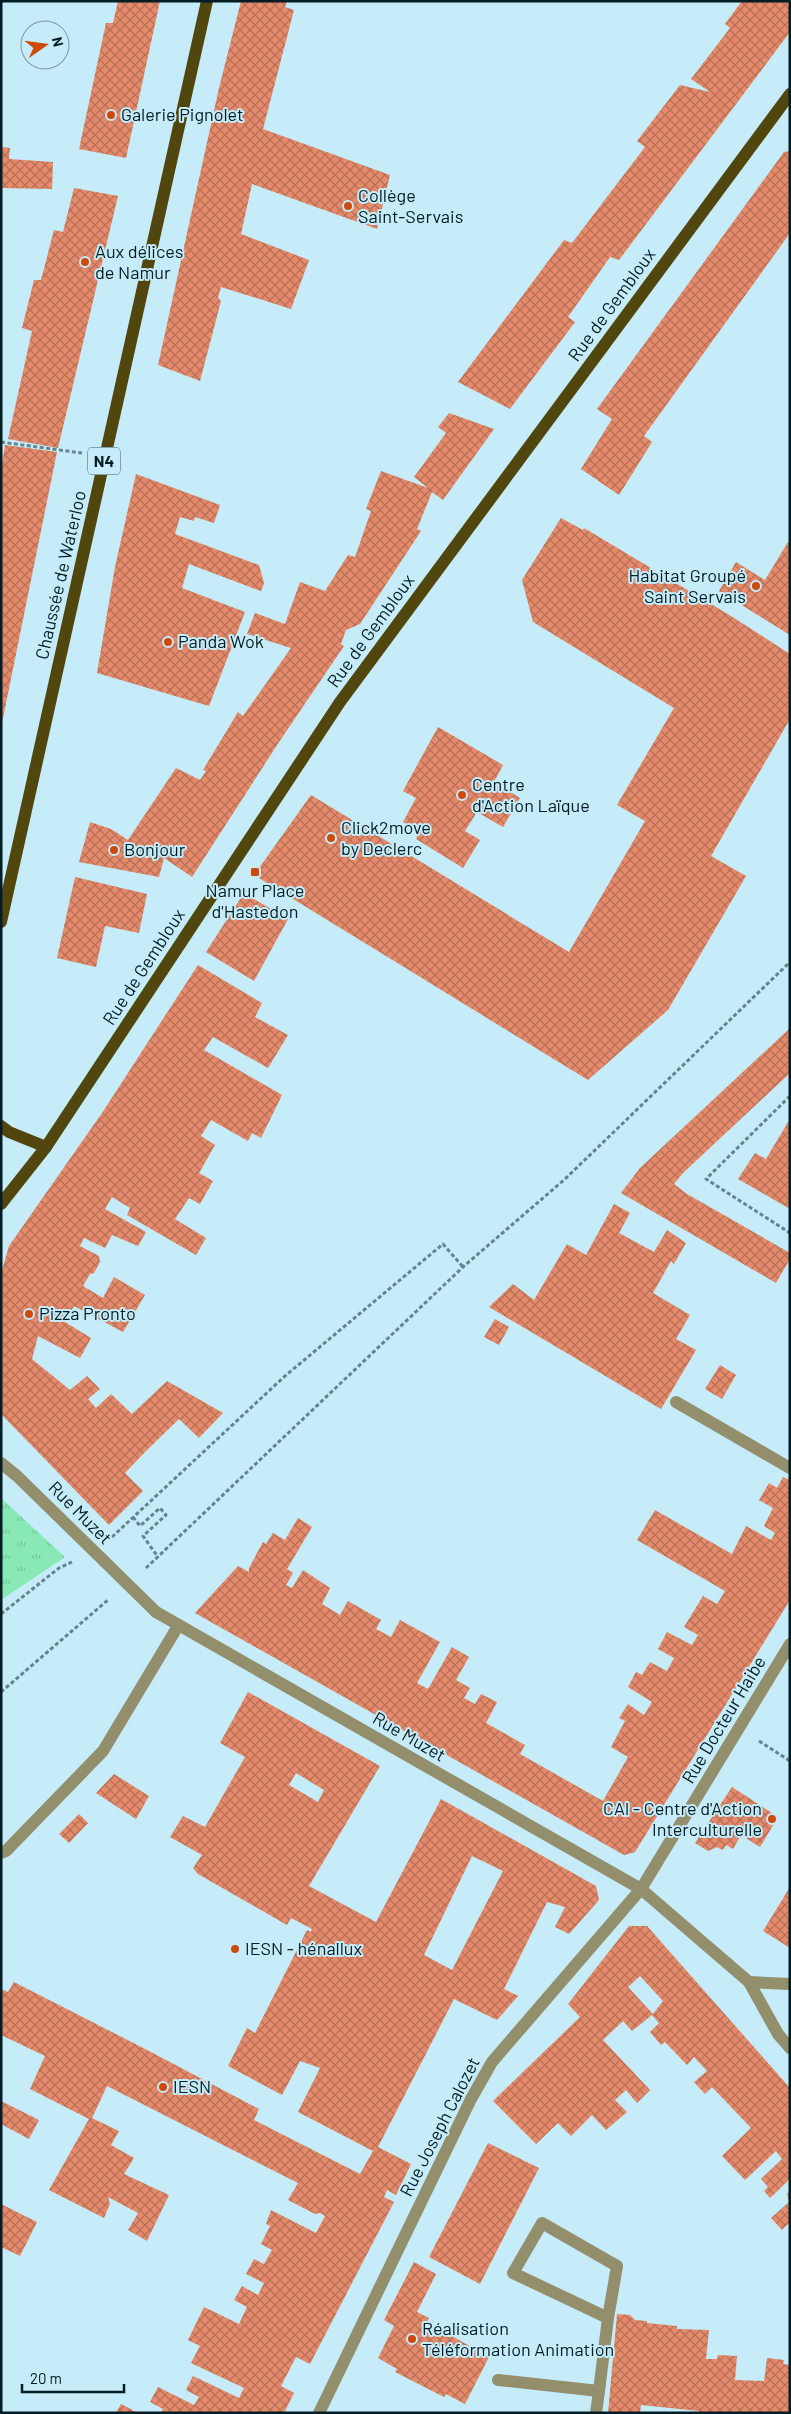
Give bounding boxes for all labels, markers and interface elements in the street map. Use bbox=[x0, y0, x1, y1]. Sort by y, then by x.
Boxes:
north arrow bbox=[20, 20, 70, 70]
text: N bbox=[49, 35, 67, 48]
place label: Galerie Pignolet bbox=[121, 103, 244, 125]
marker: Galerie Pignolet bbox=[105, 109, 117, 121]
place label: Collège Saint-Servais bbox=[358, 184, 463, 227]
marker: Collège Saint-Servais bbox=[342, 200, 354, 212]
place label: Aux délices de Namur bbox=[95, 240, 183, 283]
street label: Rue de Gembloux bbox=[563, 243, 660, 365]
marker: Aux délices de Namur bbox=[79, 256, 91, 268]
road number: N4 bbox=[88, 448, 120, 474]
street label: Chaussée de Waterloo bbox=[30, 488, 90, 661]
place label: Habitat Groupé Saint Servais bbox=[628, 564, 746, 607]
street label: Rue de Gembloux bbox=[322, 569, 419, 691]
marker: Habitat Groupé Saint Servais bbox=[750, 580, 762, 592]
place label: Panda Wok bbox=[178, 630, 264, 652]
marker: Panda Wok bbox=[162, 636, 174, 648]
place label: Centre d'Action Laïque bbox=[472, 773, 590, 816]
marker: Centre d'Action Laïque bbox=[456, 789, 468, 801]
place label: Click2move by Declerc bbox=[341, 816, 431, 859]
marker: Click2move by Declerc bbox=[325, 832, 337, 844]
place label: Bonjour bbox=[124, 838, 186, 860]
marker: Bonjour bbox=[108, 844, 120, 856]
marker: Namur Place d'Hastedon bbox=[249, 866, 261, 878]
place label: Namur Place d'Hastedon bbox=[206, 879, 304, 922]
street label: Rue de Gembloux bbox=[97, 904, 189, 1029]
place label: Pizza Pronto bbox=[39, 1302, 136, 1324]
marker: Pizza Pronto bbox=[23, 1308, 35, 1320]
street label: Rue Muzet bbox=[45, 1476, 117, 1548]
street label: Rue Docteur Haibe bbox=[676, 1652, 770, 1787]
street label: Rue Muzet bbox=[369, 1707, 450, 1766]
place label: CAI - Centre d'Action Interculturelle bbox=[603, 1797, 762, 1840]
marker: CAI - Centre d'Action Interculturelle bbox=[766, 1813, 778, 1825]
place label: IESN - hénallux bbox=[245, 1937, 363, 1959]
marker: IESN - hénallux bbox=[229, 1943, 241, 1955]
street label: Rue Joseph Calozet bbox=[394, 2053, 484, 2200]
place label: IESN bbox=[173, 2075, 211, 2097]
marker: IESN bbox=[157, 2081, 169, 2093]
place label: Réalisation Téléformation Animation bbox=[422, 2317, 614, 2360]
marker: Réalisation Téléformation Animation bbox=[406, 2333, 418, 2345]
scale bar bbox=[22, 2362, 125, 2394]
text: 20 m bbox=[30, 2369, 62, 2387]

